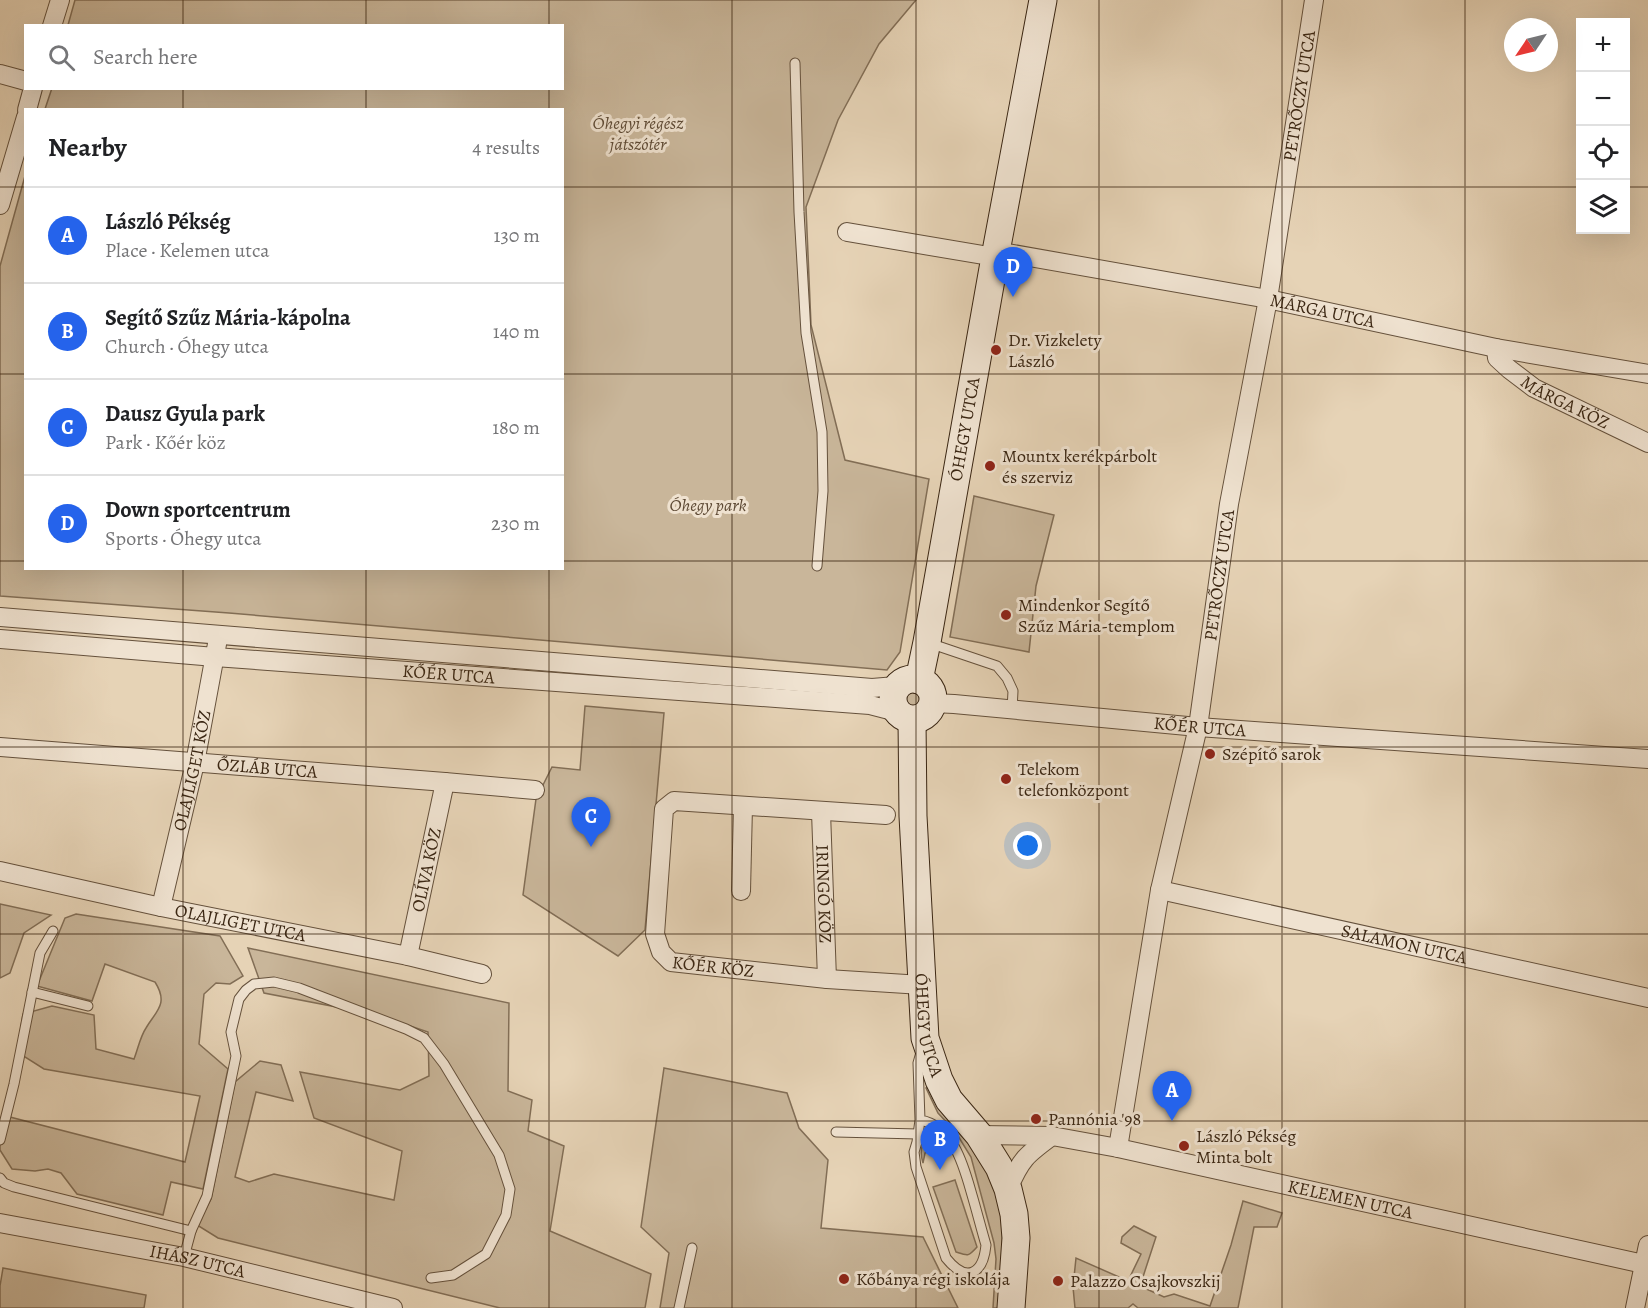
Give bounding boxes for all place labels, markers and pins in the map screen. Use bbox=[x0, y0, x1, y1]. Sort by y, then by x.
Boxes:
pin: D bbox=[994, 248, 1032, 297]
place label: Dr. Vizkelety László bbox=[1008, 328, 1102, 373]
marker: Dr. Vizkelety László bbox=[989, 343, 1003, 357]
place label: Mountx kerékpárbolt és szerviz bbox=[1002, 444, 1157, 489]
marker: Mountx kerékpárbolt és szerviz bbox=[983, 459, 997, 473]
place label: Mindenkor Segítő Szűz Mária-templom bbox=[1018, 593, 1175, 638]
marker: Mindenkor Segítő Szűz Mária-templom bbox=[999, 608, 1013, 622]
place label: Szépítő sarok bbox=[1222, 742, 1321, 766]
marker: Szépítő sarok bbox=[1203, 747, 1217, 761]
place label: Telekom telefonközpont bbox=[1018, 757, 1129, 802]
marker: Telekom telefonközpont bbox=[999, 772, 1013, 786]
pin: C bbox=[572, 798, 610, 847]
pin: A bbox=[1152, 1072, 1192, 1121]
place label: Pannónia '98 bbox=[1048, 1107, 1141, 1131]
marker: Pannónia '98 bbox=[1029, 1112, 1043, 1126]
pin: B bbox=[920, 1120, 960, 1170]
place label: László Pékség Minta bolt bbox=[1196, 1124, 1296, 1169]
marker: László Pékség Minta bolt bbox=[1177, 1139, 1191, 1153]
place label: Kőbánya régi iskolája bbox=[856, 1267, 1011, 1291]
place label: Palazzo Csajkovszkij bbox=[1070, 1269, 1221, 1293]
marker: Kőbánya régi iskolája bbox=[837, 1272, 851, 1286]
marker: Palazzo Csajkovszkij bbox=[1051, 1274, 1065, 1288]

